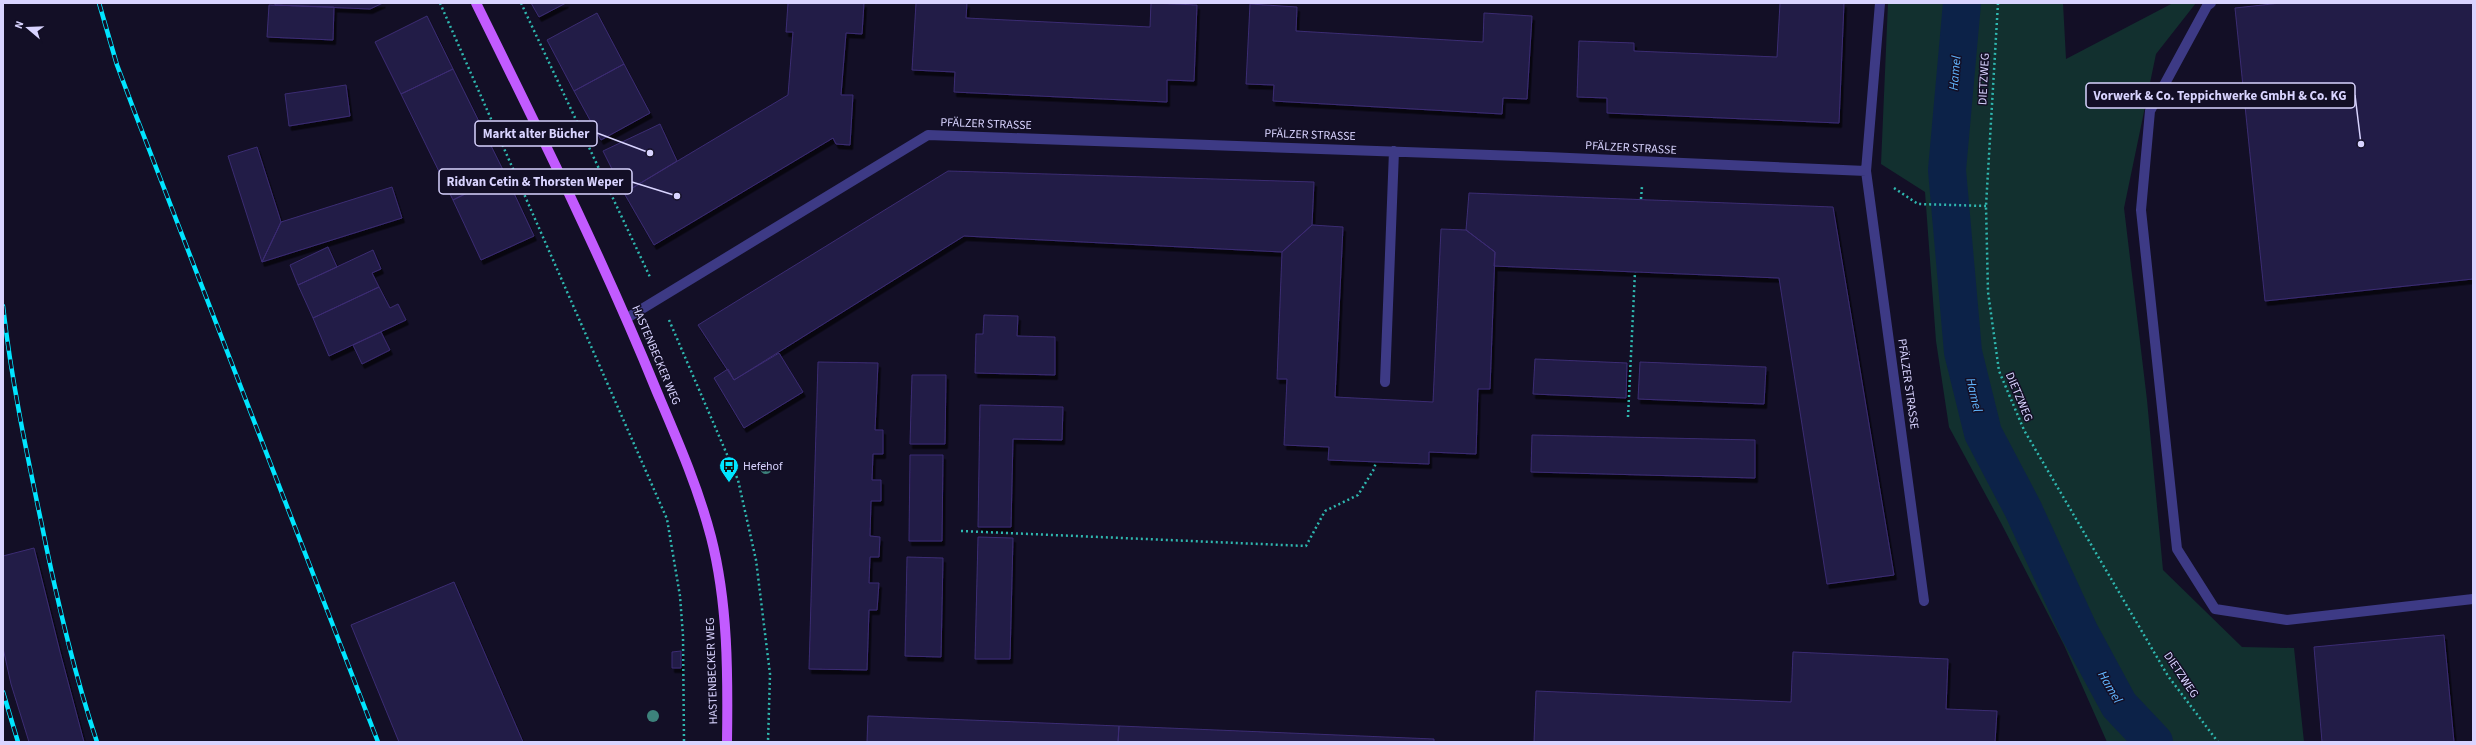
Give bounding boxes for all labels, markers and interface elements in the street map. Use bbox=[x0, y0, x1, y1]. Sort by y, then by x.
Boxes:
north arrow bbox=[8, 8, 48, 48]
text: N bbox=[11, 19, 27, 31]
street label: DIETZWEG bbox=[1974, 52, 1994, 106]
water label: Hamel bbox=[1945, 54, 1966, 91]
callout: Vorwerk & Co. Teppichwerke GmbH & Co. KG bbox=[2086, 83, 2355, 108]
text: Vorwerk & Co. Teppichwerke GmbH & Co. KG bbox=[2092, 87, 2347, 105]
street label: PFÄLZER STRASSE bbox=[940, 114, 1032, 134]
callout: Markt alter Bücher bbox=[475, 121, 597, 146]
text: Markt alter Bücher bbox=[483, 125, 590, 143]
street label: PFÄLZER STRASSE bbox=[1264, 125, 1356, 145]
street label: PFÄLZER STRASSE bbox=[1585, 137, 1677, 159]
callout: Ridvan Cetin & Thorsten Weper bbox=[439, 169, 632, 194]
text: Ridvan Cetin & Thorsten Weper bbox=[446, 173, 624, 191]
street label: HASTENBECKER WEG bbox=[627, 302, 685, 408]
street label: PFÄLZER STRASSE bbox=[1893, 337, 1923, 431]
street label: DIETZWEG bbox=[2001, 370, 2037, 424]
water label: Hamel bbox=[1961, 376, 1987, 415]
bus stop icon: Hefehof bbox=[718, 455, 740, 483]
place label: Hefehof bbox=[743, 458, 783, 475]
street label: HASTENBECKER WEG bbox=[702, 617, 722, 725]
street label: DIETZWEG bbox=[2159, 649, 2203, 701]
water label: Hamel bbox=[2093, 667, 2127, 707]

